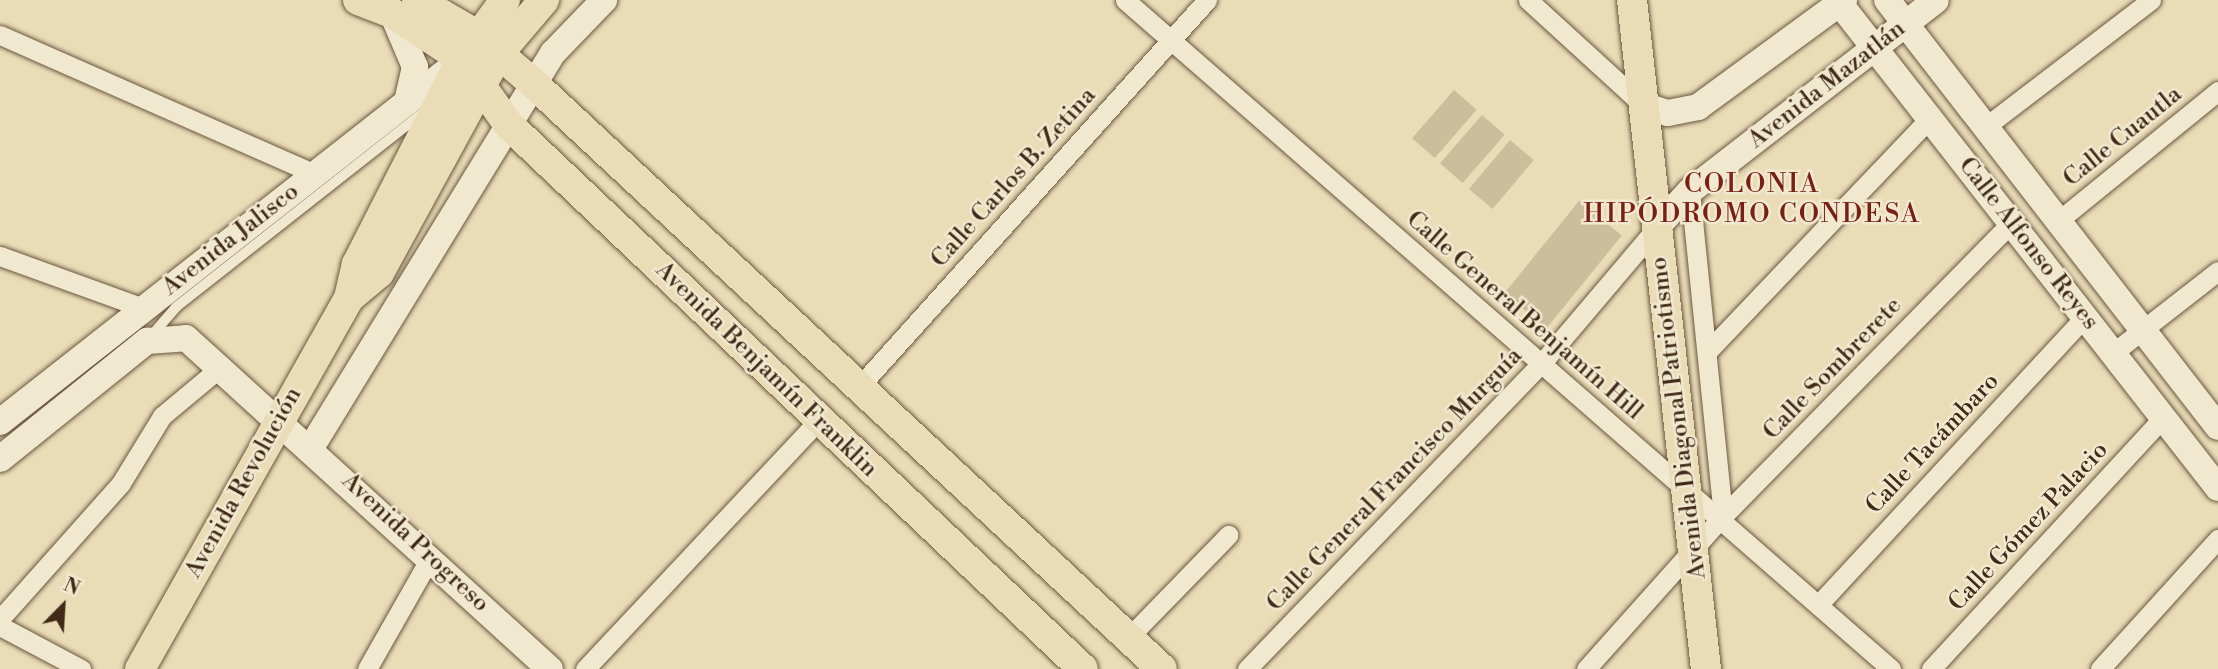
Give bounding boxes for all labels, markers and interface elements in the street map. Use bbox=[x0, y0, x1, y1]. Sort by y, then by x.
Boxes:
street label: Avenida Mazatlán bbox=[1743, 15, 1911, 155]
street label: Calle Cuautla bbox=[2058, 81, 2188, 193]
street label: Calle Carlos B. Zetina bbox=[926, 82, 1102, 274]
street label: Calle Alfonso Reyes bbox=[1952, 152, 2104, 336]
district label: COLONIA HIPÓDROMO CONDESA bbox=[1585, 169, 1919, 230]
street label: Avenida Jalisco bbox=[157, 178, 305, 302]
street label: Calle General Benjamín Hill bbox=[1400, 206, 1648, 426]
street label: Avenida Diagonal Patriotismo bbox=[1645, 255, 1713, 581]
street label: Avenida Benjamín Franklin bbox=[649, 256, 883, 484]
street label: Calle Sombrerete bbox=[1758, 292, 1908, 446]
street label: Calle General Francisco Murguía bbox=[1261, 342, 1529, 618]
street label: Calle Tacámbaro bbox=[1860, 368, 2006, 520]
street label: Avenida Revolución bbox=[180, 383, 308, 583]
street label: Calle Gómez Palacio bbox=[1943, 436, 2115, 618]
street label: Avenida Progreso bbox=[335, 467, 495, 619]
north arrow bbox=[28, 571, 98, 641]
text: N bbox=[60, 573, 83, 601]

